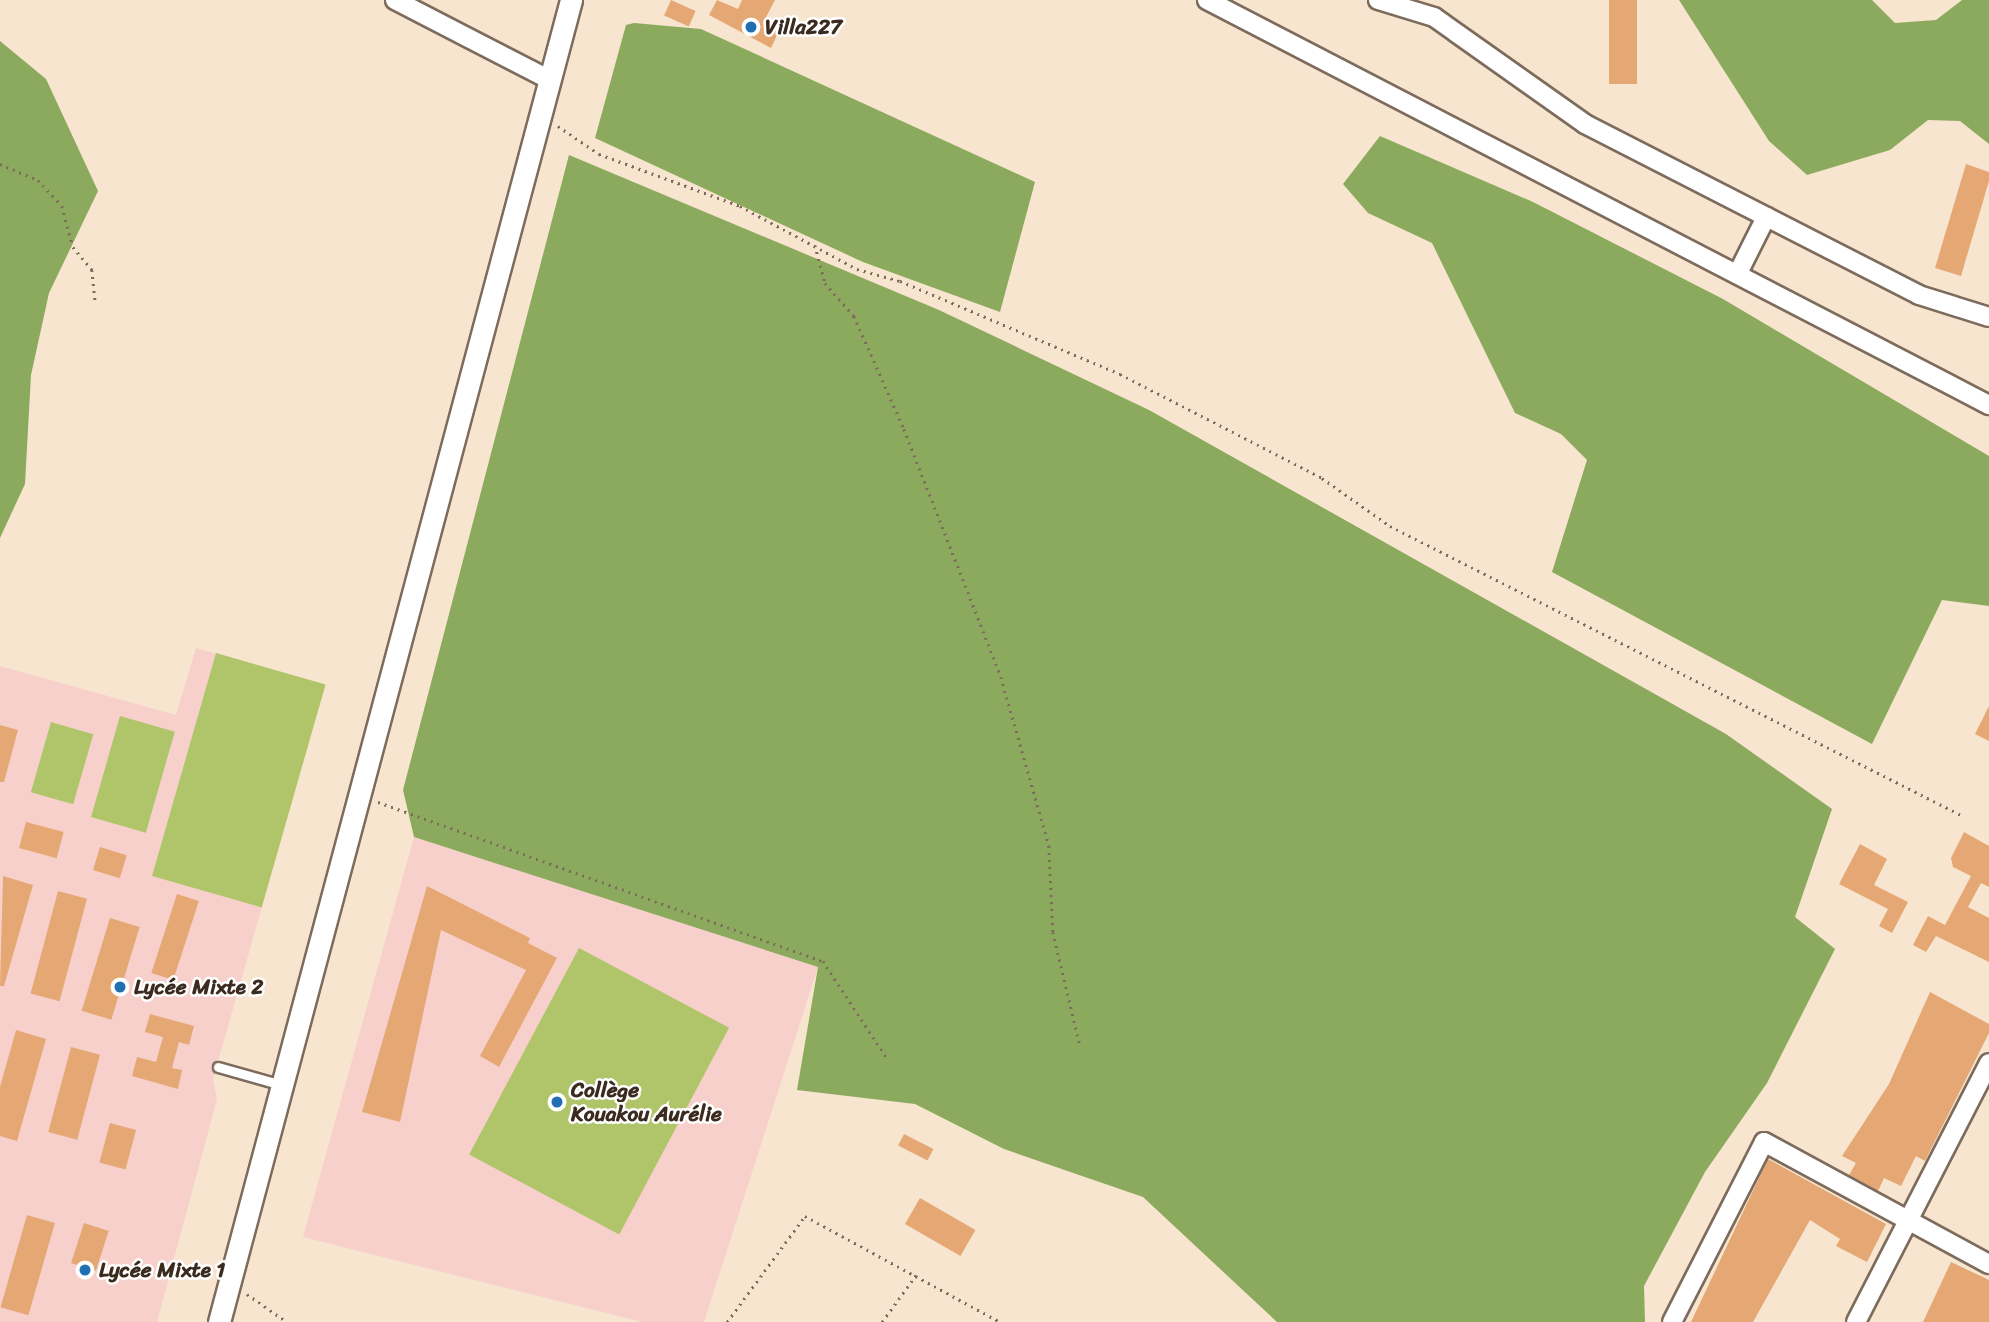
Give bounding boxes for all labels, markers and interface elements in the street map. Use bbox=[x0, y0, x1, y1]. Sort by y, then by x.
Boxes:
place label: Villa227 bbox=[765, 14, 842, 40]
marker: Villa227 bbox=[743, 19, 759, 35]
place label: Lycée Mixte 2 bbox=[134, 974, 263, 1000]
marker: Lycée Mixte 2 bbox=[112, 979, 128, 995]
place label: Collège Kouakou Aurélie bbox=[571, 1077, 721, 1127]
marker: Collège Kouakou Aurélie bbox=[549, 1094, 565, 1110]
place label: Lycée Mixte 1 bbox=[99, 1257, 225, 1283]
marker: Lycée Mixte 1 bbox=[77, 1262, 93, 1278]

